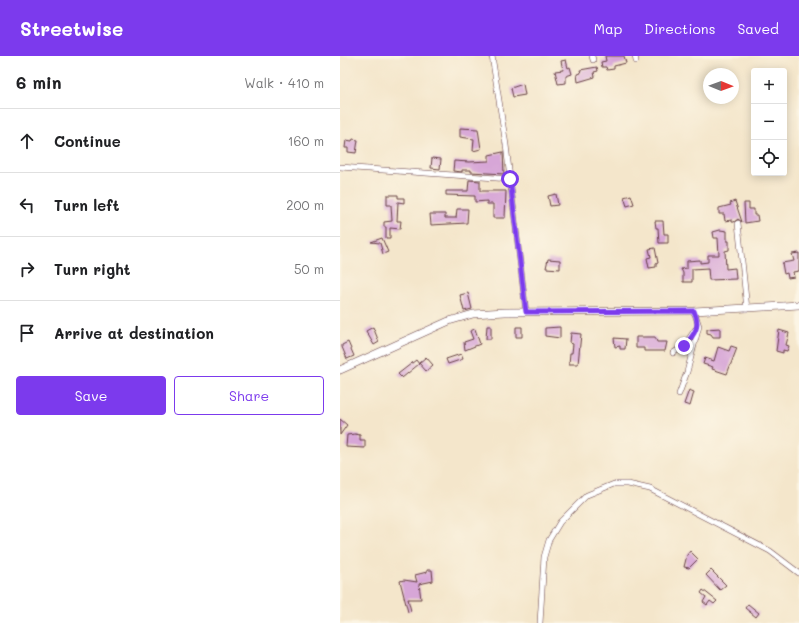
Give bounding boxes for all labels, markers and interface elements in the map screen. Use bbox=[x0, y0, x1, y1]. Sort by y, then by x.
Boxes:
text: Streetwise bbox=[20, 16, 123, 41]
text: Map bbox=[594, 19, 622, 38]
text: Directions bbox=[644, 19, 715, 38]
text: Saved bbox=[737, 19, 779, 38]
north arrow bbox=[703, 68, 739, 104]
map controls bbox=[751, 68, 787, 176]
button: + bbox=[751, 68, 787, 104]
text: 6 min bbox=[16, 71, 61, 93]
text: Walk · 410 m bbox=[244, 74, 324, 91]
button: − bbox=[751, 104, 787, 140]
icon: ahead bbox=[16, 130, 38, 152]
text: Continue bbox=[54, 131, 121, 151]
text: 160 m bbox=[288, 132, 324, 149]
button: locate bbox=[751, 140, 787, 176]
route start bbox=[501, 170, 519, 188]
icon: left bbox=[16, 194, 38, 216]
text: Turn left bbox=[54, 195, 119, 215]
text: 200 m bbox=[286, 196, 324, 213]
icon: right bbox=[16, 258, 38, 280]
text: Turn right bbox=[54, 259, 131, 279]
text: 50 m bbox=[294, 260, 324, 277]
icon: arrive bbox=[16, 322, 38, 344]
text: Arrive at destination bbox=[54, 323, 214, 343]
route end bbox=[675, 337, 693, 355]
button: Save bbox=[16, 376, 166, 415]
button: Share bbox=[174, 376, 324, 415]

